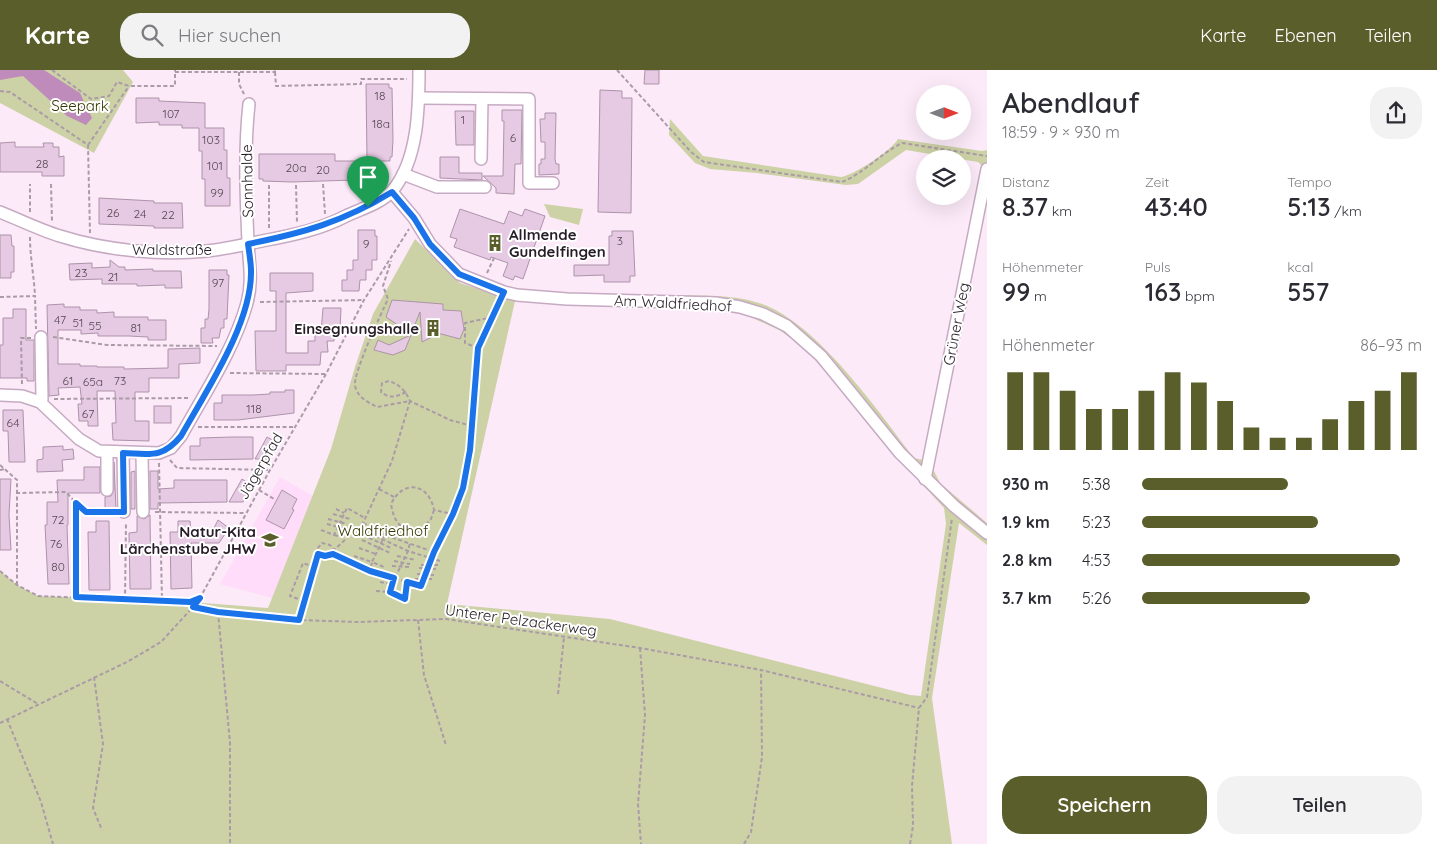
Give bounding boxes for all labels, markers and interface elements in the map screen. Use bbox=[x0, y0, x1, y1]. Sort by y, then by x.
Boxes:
search box bbox=[120, 13, 470, 58]
text: Karte bbox=[25, 20, 90, 50]
icon: search bbox=[138, 21, 166, 49]
text: Hier suchen bbox=[178, 23, 281, 47]
text: Karte bbox=[1200, 24, 1246, 47]
text: Ebenen bbox=[1274, 24, 1337, 47]
text: Teilen bbox=[1365, 24, 1412, 47]
north arrow bbox=[916, 85, 971, 140]
map controls bbox=[916, 85, 971, 205]
text: Abendlauf bbox=[1002, 85, 1140, 120]
button: share bbox=[1370, 87, 1422, 139]
house number: 18 bbox=[375, 88, 385, 103]
park label: Seepark bbox=[51, 96, 109, 115]
house number: 107 bbox=[162, 106, 180, 121]
house number: 1 bbox=[461, 112, 465, 127]
house number: 18a bbox=[372, 116, 390, 131]
text: 18:59 · 9 × 930 m bbox=[1002, 122, 1120, 142]
house number: 6 bbox=[510, 130, 517, 145]
house number: 103 bbox=[202, 132, 220, 147]
street label: Sonnhalde bbox=[237, 144, 257, 218]
button: layers bbox=[916, 150, 971, 205]
house number: 28 bbox=[35, 156, 49, 171]
pin bbox=[347, 156, 389, 207]
house number: 101 bbox=[207, 158, 223, 173]
house number: 20a bbox=[285, 160, 307, 175]
house number: 20 bbox=[316, 162, 330, 177]
icon: arrive bbox=[354, 163, 382, 191]
text: Distanz bbox=[1002, 173, 1050, 191]
text: Zeit bbox=[1145, 173, 1169, 191]
text: Tempo bbox=[1287, 173, 1332, 191]
house number: 99 bbox=[210, 185, 224, 200]
text: 8.37 bbox=[1002, 191, 1048, 222]
text: 43:40 bbox=[1145, 191, 1208, 222]
text: 5:13 bbox=[1287, 191, 1330, 222]
text: km bbox=[1048, 202, 1072, 220]
text: /km bbox=[1330, 202, 1362, 220]
house number: 26 bbox=[106, 205, 120, 220]
house number: 24 bbox=[134, 206, 146, 221]
house number: 22 bbox=[161, 207, 175, 222]
place label: Allmende Gundelfingen bbox=[509, 225, 606, 261]
building icon: Allmende Gundelfingen bbox=[485, 233, 505, 253]
house number: 3 bbox=[617, 233, 623, 248]
house number: 9 bbox=[363, 236, 370, 251]
street label: Waldstraße bbox=[132, 240, 212, 259]
text: Höhenmeter bbox=[1002, 258, 1083, 276]
text: Puls bbox=[1145, 258, 1171, 276]
text: kcal bbox=[1287, 258, 1313, 276]
house number: 23 bbox=[75, 265, 87, 280]
house number: 21 bbox=[107, 269, 119, 284]
house number: 97 bbox=[212, 275, 224, 290]
text: 99 bbox=[1002, 276, 1030, 307]
text: 163 bbox=[1145, 276, 1181, 307]
text: 557 bbox=[1287, 276, 1329, 307]
street label: Grüner Weg bbox=[939, 281, 973, 367]
text: m bbox=[1030, 287, 1047, 305]
text: bpm bbox=[1181, 287, 1215, 305]
street label: Am Waldfriedhof bbox=[613, 290, 733, 316]
house number: 47 bbox=[54, 312, 66, 327]
house number: 51 bbox=[73, 315, 83, 330]
house number: 55 bbox=[88, 318, 102, 333]
building icon: Einsegnungshalle bbox=[423, 318, 443, 338]
place label: Einsegnungshalle bbox=[294, 319, 419, 338]
house number: 81 bbox=[131, 320, 141, 335]
text: Höhenmeter bbox=[1002, 335, 1095, 355]
text: 86–93 m bbox=[1360, 335, 1422, 355]
house number: 61 bbox=[63, 373, 73, 388]
house number: 73 bbox=[114, 373, 126, 388]
house number: 65a bbox=[83, 374, 103, 389]
house number: 118 bbox=[246, 401, 262, 416]
house number: 67 bbox=[82, 406, 94, 421]
house number: 64 bbox=[7, 415, 19, 430]
street label: Jägerpfad bbox=[233, 429, 287, 503]
text: 930 m bbox=[1002, 474, 1049, 494]
text: 5:38 bbox=[1082, 474, 1111, 494]
house number: 72 bbox=[52, 512, 65, 527]
text: 1.9 km bbox=[1002, 512, 1050, 532]
text: 5:23 bbox=[1082, 512, 1111, 532]
park label: Waldfriedhof bbox=[338, 521, 429, 540]
place label: Natur-Kita Lärchenstube JHW bbox=[120, 522, 256, 558]
school or university icon: Natur-Kita Lärchenstube JHW bbox=[260, 530, 280, 550]
house number: 76 bbox=[50, 536, 63, 551]
text: 2.8 km bbox=[1002, 550, 1052, 570]
text: 4:53 bbox=[1082, 550, 1111, 570]
house number: 80 bbox=[51, 559, 65, 574]
text: 3.7 km bbox=[1002, 588, 1052, 608]
text: 5:26 bbox=[1082, 588, 1111, 608]
street label: Unterer Pelzackerweg bbox=[444, 600, 598, 640]
button: Speichern bbox=[1002, 776, 1207, 834]
button: Teilen bbox=[1217, 776, 1422, 834]

